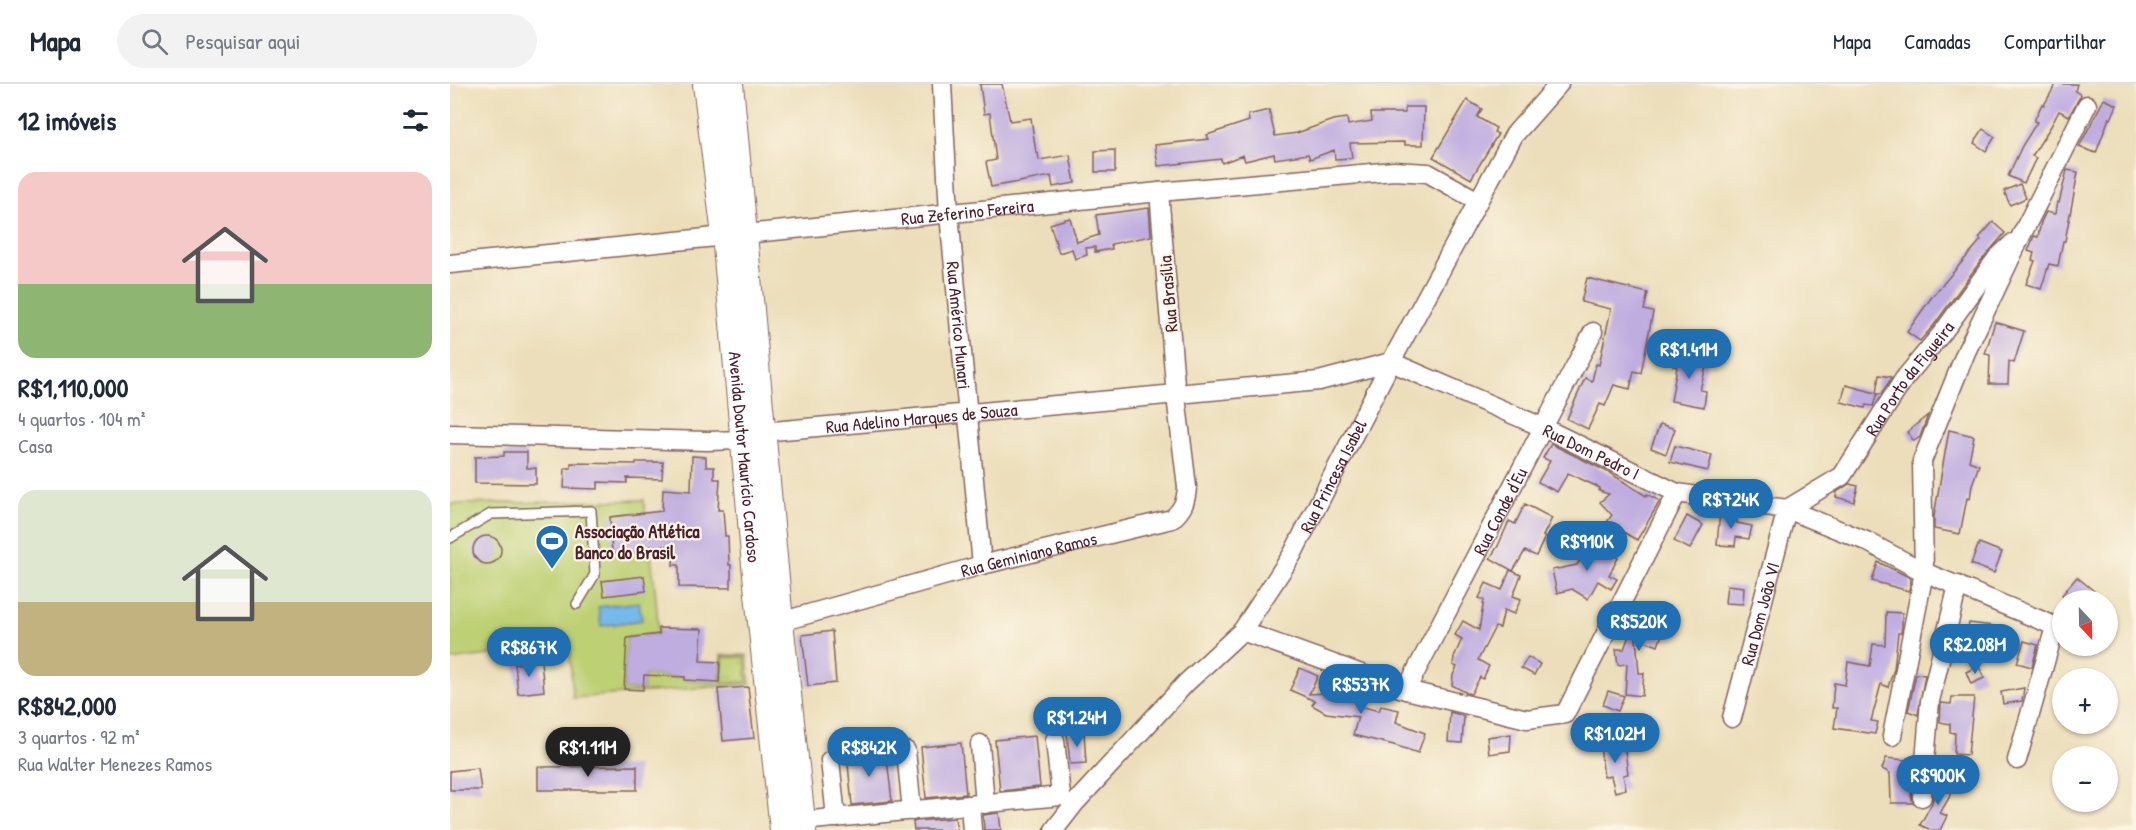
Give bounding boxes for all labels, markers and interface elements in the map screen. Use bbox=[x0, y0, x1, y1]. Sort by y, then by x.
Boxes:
search box bbox=[117, 14, 537, 68]
text: Mapa bbox=[30, 22, 81, 60]
icon: search bbox=[138, 25, 171, 58]
text: Pesquisar aqui bbox=[186, 26, 301, 56]
text: Mapa bbox=[1833, 27, 1871, 56]
text: Camadas bbox=[1904, 27, 1971, 56]
text: Compartilhar bbox=[2004, 27, 2106, 56]
text: 12 imóveis bbox=[18, 103, 116, 138]
icon: filters bbox=[399, 104, 432, 137]
street label: Rua Zeferino Fereira bbox=[900, 192, 1035, 231]
icon: home bbox=[171, 211, 279, 319]
street label: Rua Brasília bbox=[1152, 255, 1184, 333]
street label: Rua Américo Munari bbox=[941, 260, 978, 390]
street label: Rua Porto da Figueira bbox=[1859, 316, 1959, 440]
pin: R$1.41M bbox=[1634, 329, 1744, 380]
text: R$1.41M bbox=[1660, 335, 1718, 362]
street label: Avenida Doutor Maurício Cardoso bbox=[723, 350, 767, 564]
text: R$1,110,000 bbox=[18, 370, 128, 405]
street label: Rua Adelino Marques de Souza bbox=[825, 396, 1019, 439]
text: 4 quartos · 104 m² bbox=[18, 405, 145, 432]
street label: Rua Princesa Isabel bbox=[1293, 415, 1372, 537]
street label: Rua Dom Pedro I bbox=[1539, 417, 1644, 485]
text: Casa bbox=[18, 432, 52, 459]
street label: Rua Conde d'Eu bbox=[1466, 463, 1533, 559]
pin: R$724K bbox=[1682, 479, 1780, 530]
text: R$724K bbox=[1703, 485, 1759, 512]
place label: Associação Atlética Banco do Brasil bbox=[575, 519, 701, 565]
pin: R$910K bbox=[1538, 521, 1636, 572]
sports icon: Associação Atlética Banco do Brasil bbox=[534, 523, 570, 570]
street label: Rua Geminiano Ramos bbox=[958, 525, 1099, 583]
text: R$910K bbox=[1560, 527, 1614, 554]
icon: home bbox=[171, 529, 279, 637]
street label: Rua Dom João VI bbox=[1734, 559, 1785, 668]
north arrow bbox=[2052, 590, 2118, 656]
map controls bbox=[2052, 590, 2118, 812]
pin: R$520K bbox=[1590, 601, 1688, 652]
text: R$520K bbox=[1611, 607, 1667, 634]
pin: R$2.08M bbox=[1920, 624, 2030, 675]
pin: R$867K bbox=[480, 627, 578, 678]
text: R$2.08M bbox=[1944, 630, 2006, 657]
text: R$867K bbox=[501, 633, 557, 660]
pin: R$537K bbox=[1312, 664, 1410, 715]
button: + bbox=[2052, 668, 2118, 734]
text: R$537K bbox=[1333, 670, 1390, 697]
text: R$842,000 bbox=[18, 688, 116, 723]
pin: R$1.24M bbox=[1022, 697, 1132, 748]
text: R$1.24M bbox=[1047, 703, 1107, 730]
pin: R$1.02M bbox=[1560, 713, 1670, 764]
text: R$1.02M bbox=[1585, 719, 1645, 746]
text: 3 quartos · 92 m² bbox=[18, 723, 140, 750]
pin: R$1.11M bbox=[533, 727, 643, 778]
pin: R$842K bbox=[820, 727, 918, 778]
text: R$1.11M bbox=[559, 733, 617, 760]
text: R$842K bbox=[841, 733, 897, 760]
button: − bbox=[2052, 746, 2118, 812]
text: Rua Walter Menezes Ramos bbox=[18, 750, 212, 777]
pin: R$900K bbox=[1889, 755, 1987, 806]
text: R$900K bbox=[1911, 761, 1965, 788]

